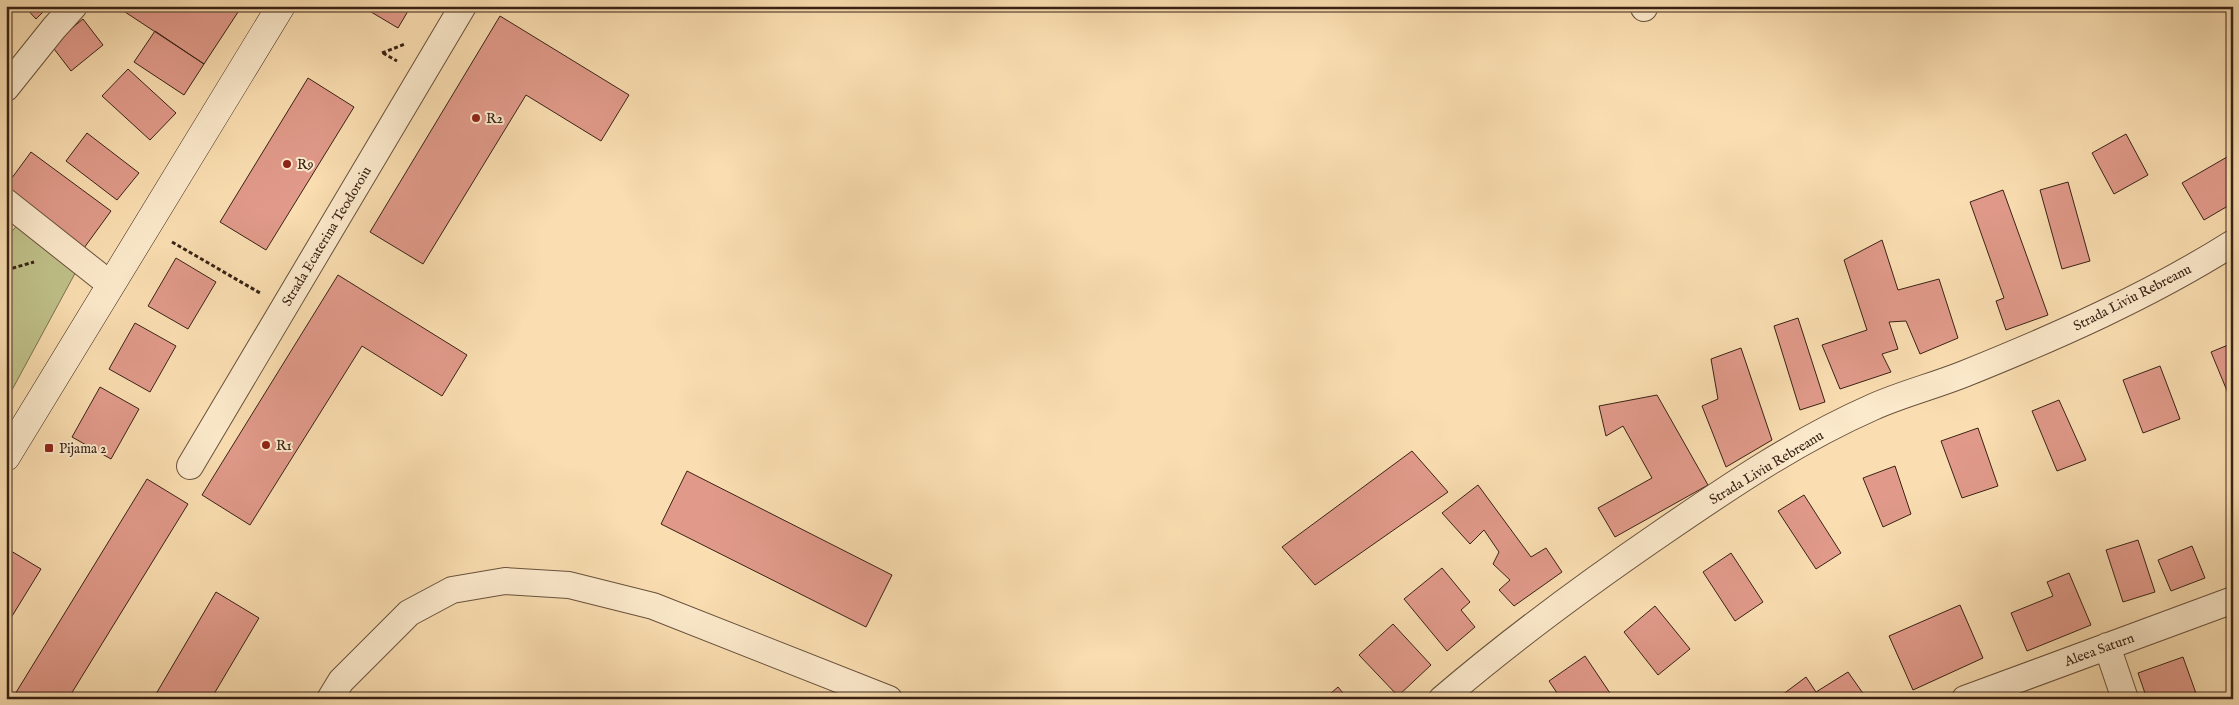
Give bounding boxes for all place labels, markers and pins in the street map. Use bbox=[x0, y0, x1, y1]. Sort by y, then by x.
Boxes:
place label: R2 bbox=[486, 110, 504, 128]
marker: R2 bbox=[470, 112, 482, 124]
place label: R9 bbox=[297, 156, 314, 174]
marker: R9 bbox=[281, 158, 293, 170]
place label: R1 bbox=[276, 437, 292, 455]
marker: R1 bbox=[260, 439, 272, 451]
place label: Pijama 2 bbox=[59, 440, 107, 458]
marker: Pijama 2 bbox=[43, 442, 55, 454]

